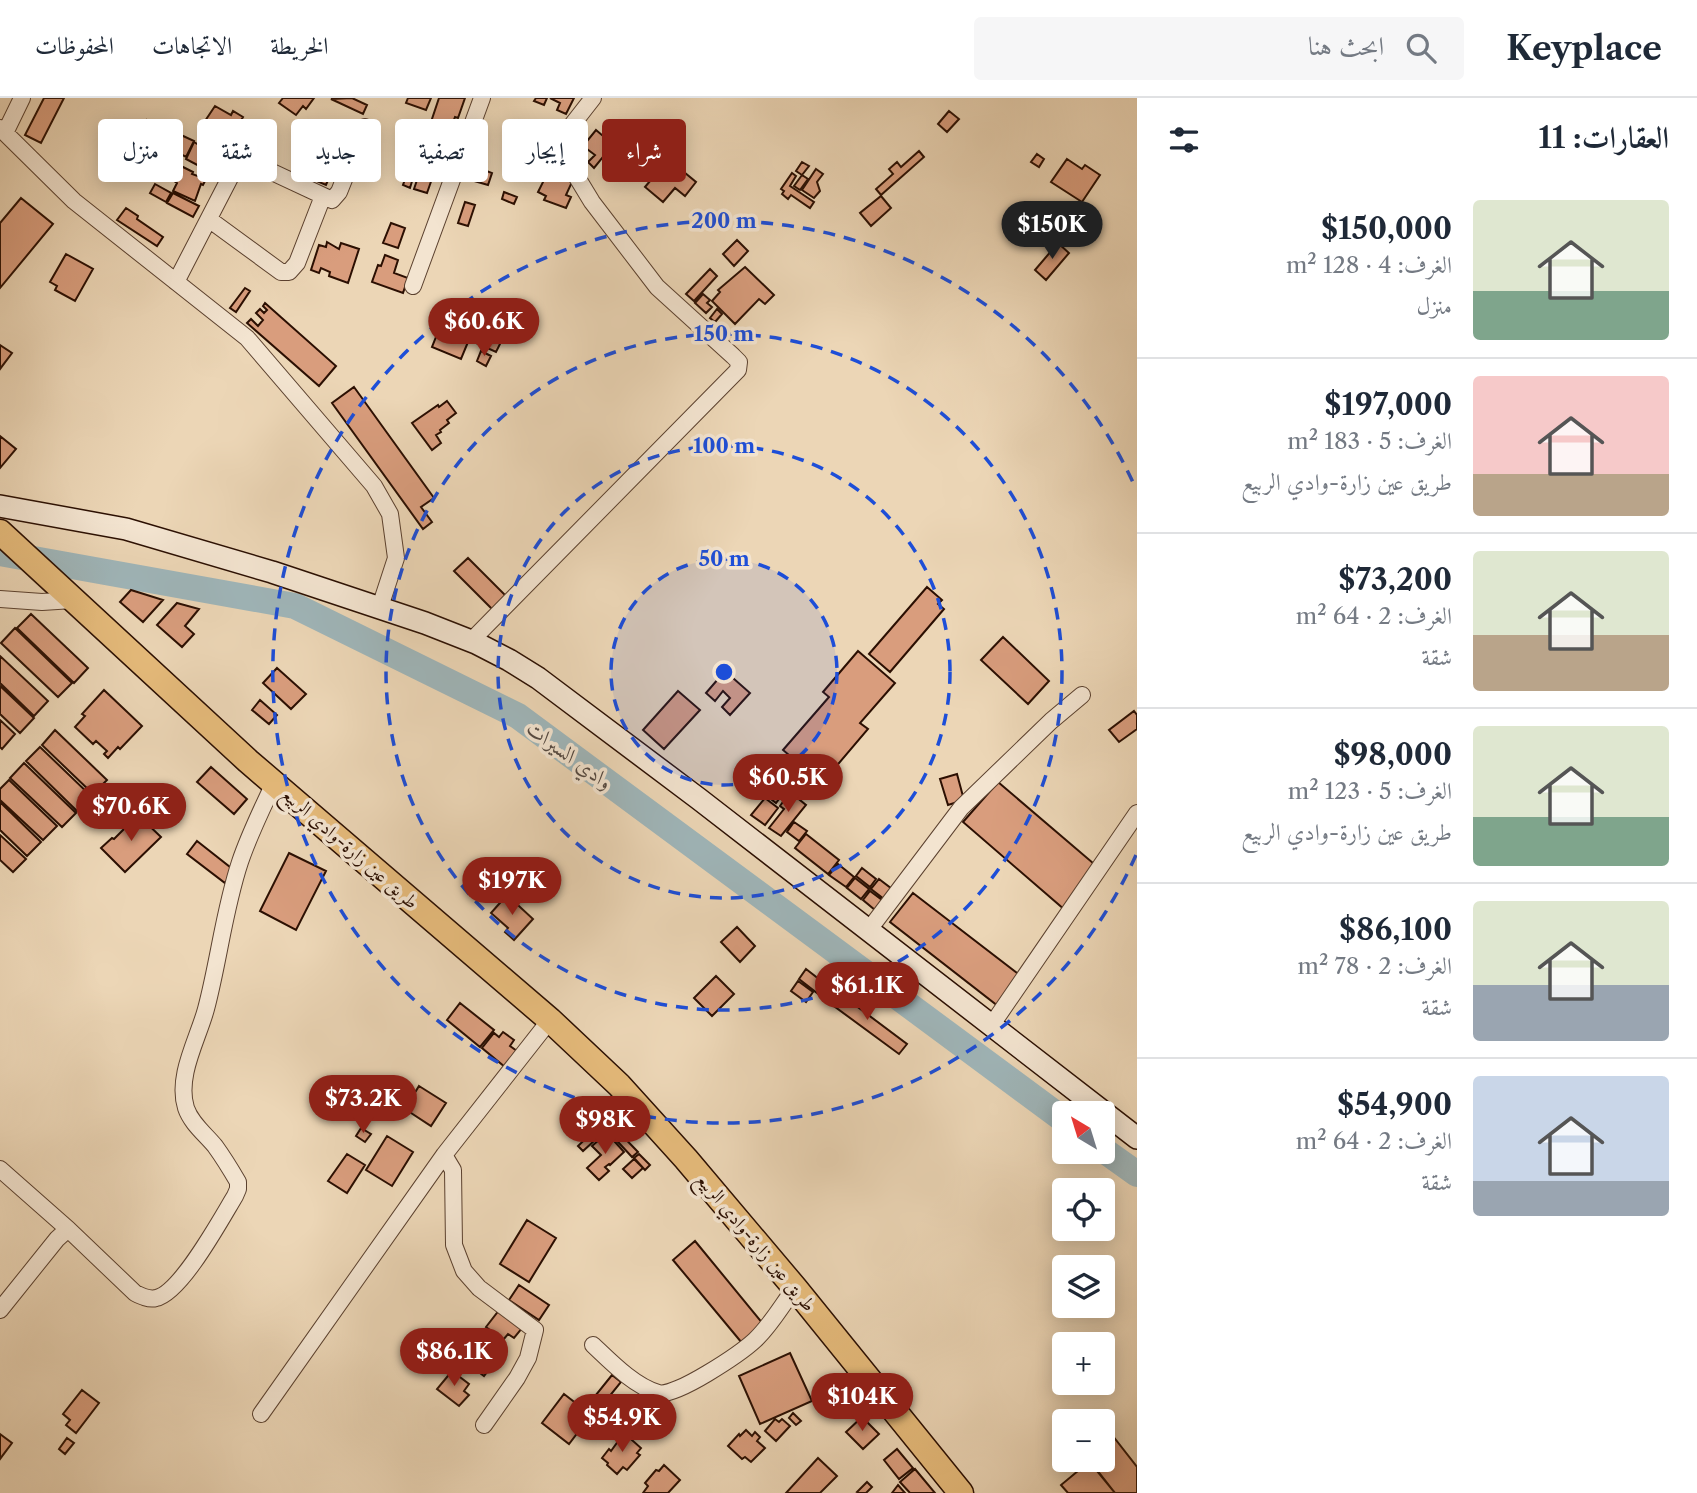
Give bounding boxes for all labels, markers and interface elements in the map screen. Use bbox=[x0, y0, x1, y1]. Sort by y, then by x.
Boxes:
search box bbox=[974, 17, 1464, 80]
text: Keyplace bbox=[1506, 28, 1662, 69]
icon: search bbox=[1402, 29, 1440, 67]
text: ابحث هنا bbox=[1308, 30, 1384, 62]
text: المحفوظات bbox=[35, 31, 114, 60]
text: الاتجاهات bbox=[152, 31, 232, 60]
text: الخريطة bbox=[270, 31, 329, 60]
chip: منزل bbox=[98, 119, 183, 182]
chip: شقة bbox=[197, 119, 277, 182]
chip: جديد bbox=[291, 119, 381, 182]
chip: تصفية bbox=[395, 119, 488, 182]
chip: إيجار bbox=[502, 119, 588, 182]
chip: شراء bbox=[602, 119, 686, 182]
text: العقارات: 11 bbox=[1538, 119, 1669, 156]
icon: filters bbox=[1165, 121, 1203, 159]
pin: $150K bbox=[1003, 202, 1101, 261]
text: 200 m bbox=[691, 208, 757, 233]
text: $150K bbox=[1018, 210, 1086, 238]
text: $150,000 bbox=[1321, 210, 1452, 247]
icon: home bbox=[1529, 228, 1613, 312]
text: الغرف: 4 · 128 m² bbox=[1286, 251, 1452, 279]
text: منزل bbox=[1417, 292, 1452, 320]
pin: $60.6K bbox=[427, 299, 541, 358]
text: $60.6K bbox=[444, 307, 524, 335]
text: 150 m bbox=[694, 321, 754, 346]
text: $197,000 bbox=[1325, 386, 1452, 423]
icon: home bbox=[1529, 404, 1613, 488]
text: الغرف: 5 · 183 m² bbox=[1287, 427, 1452, 455]
text: 100 m bbox=[693, 433, 755, 458]
text: طريق عين زارة-وادي الربيع bbox=[1241, 468, 1452, 496]
text: 50 m bbox=[698, 546, 750, 571]
text: $73,200 bbox=[1338, 561, 1452, 598]
icon: home bbox=[1529, 579, 1613, 663]
text: الغرف: 2 · 64 m² bbox=[1296, 602, 1452, 630]
text: شقة bbox=[1422, 643, 1452, 671]
centre of rings bbox=[712, 660, 736, 684]
water label: وادي السيرات bbox=[520, 716, 618, 798]
text: $98,000 bbox=[1334, 736, 1452, 773]
pin: $60.5K bbox=[731, 754, 845, 814]
icon: home bbox=[1529, 754, 1613, 838]
text: $60.5K bbox=[749, 763, 827, 791]
text: الغرف: 5 · 123 m² bbox=[1288, 777, 1452, 805]
street label: طريق عين زارة-وادي الربيع bbox=[273, 782, 423, 918]
pin: $70.6K bbox=[74, 784, 188, 843]
text: $70.6K bbox=[92, 792, 170, 820]
text: طريق عين زارة-وادي الربيع bbox=[1241, 818, 1452, 846]
pin: $197K bbox=[463, 858, 561, 917]
text: $197K bbox=[478, 866, 546, 894]
text: $86,100 bbox=[1339, 911, 1452, 948]
icon: home bbox=[1529, 929, 1613, 1013]
text: الغرف: 2 · 78 m² bbox=[1298, 952, 1452, 980]
pin: $61.1K bbox=[810, 962, 924, 1022]
text: $61.1K bbox=[831, 971, 903, 999]
text: شقة bbox=[1422, 993, 1452, 1021]
pin: $73.2K bbox=[306, 1076, 420, 1135]
text: $73.2K bbox=[325, 1084, 401, 1112]
text: $54,900 bbox=[1337, 1086, 1452, 1123]
pin: $98K bbox=[564, 1096, 646, 1156]
north arrow bbox=[1052, 1101, 1115, 1164]
map controls bbox=[1052, 1101, 1115, 1472]
icon: home bbox=[1529, 1104, 1613, 1188]
text: $98K bbox=[575, 1105, 635, 1133]
text: الغرف: 2 · 64 m² bbox=[1296, 1127, 1452, 1155]
street label: طريق عين زارة-وادي الربيع bbox=[687, 1168, 821, 1320]
text: شقة bbox=[1422, 1168, 1452, 1196]
button: locate bbox=[1052, 1178, 1115, 1241]
button: layers bbox=[1052, 1255, 1115, 1318]
pin: $86.1K bbox=[397, 1328, 511, 1388]
button: + bbox=[1052, 1332, 1115, 1395]
text: $86.1K bbox=[416, 1337, 492, 1365]
pin: $104K bbox=[813, 1374, 911, 1433]
text: $104K bbox=[827, 1382, 897, 1410]
pin: $54.9K bbox=[565, 1394, 679, 1454]
text: $54.9K bbox=[583, 1403, 661, 1431]
button: − bbox=[1052, 1409, 1115, 1472]

